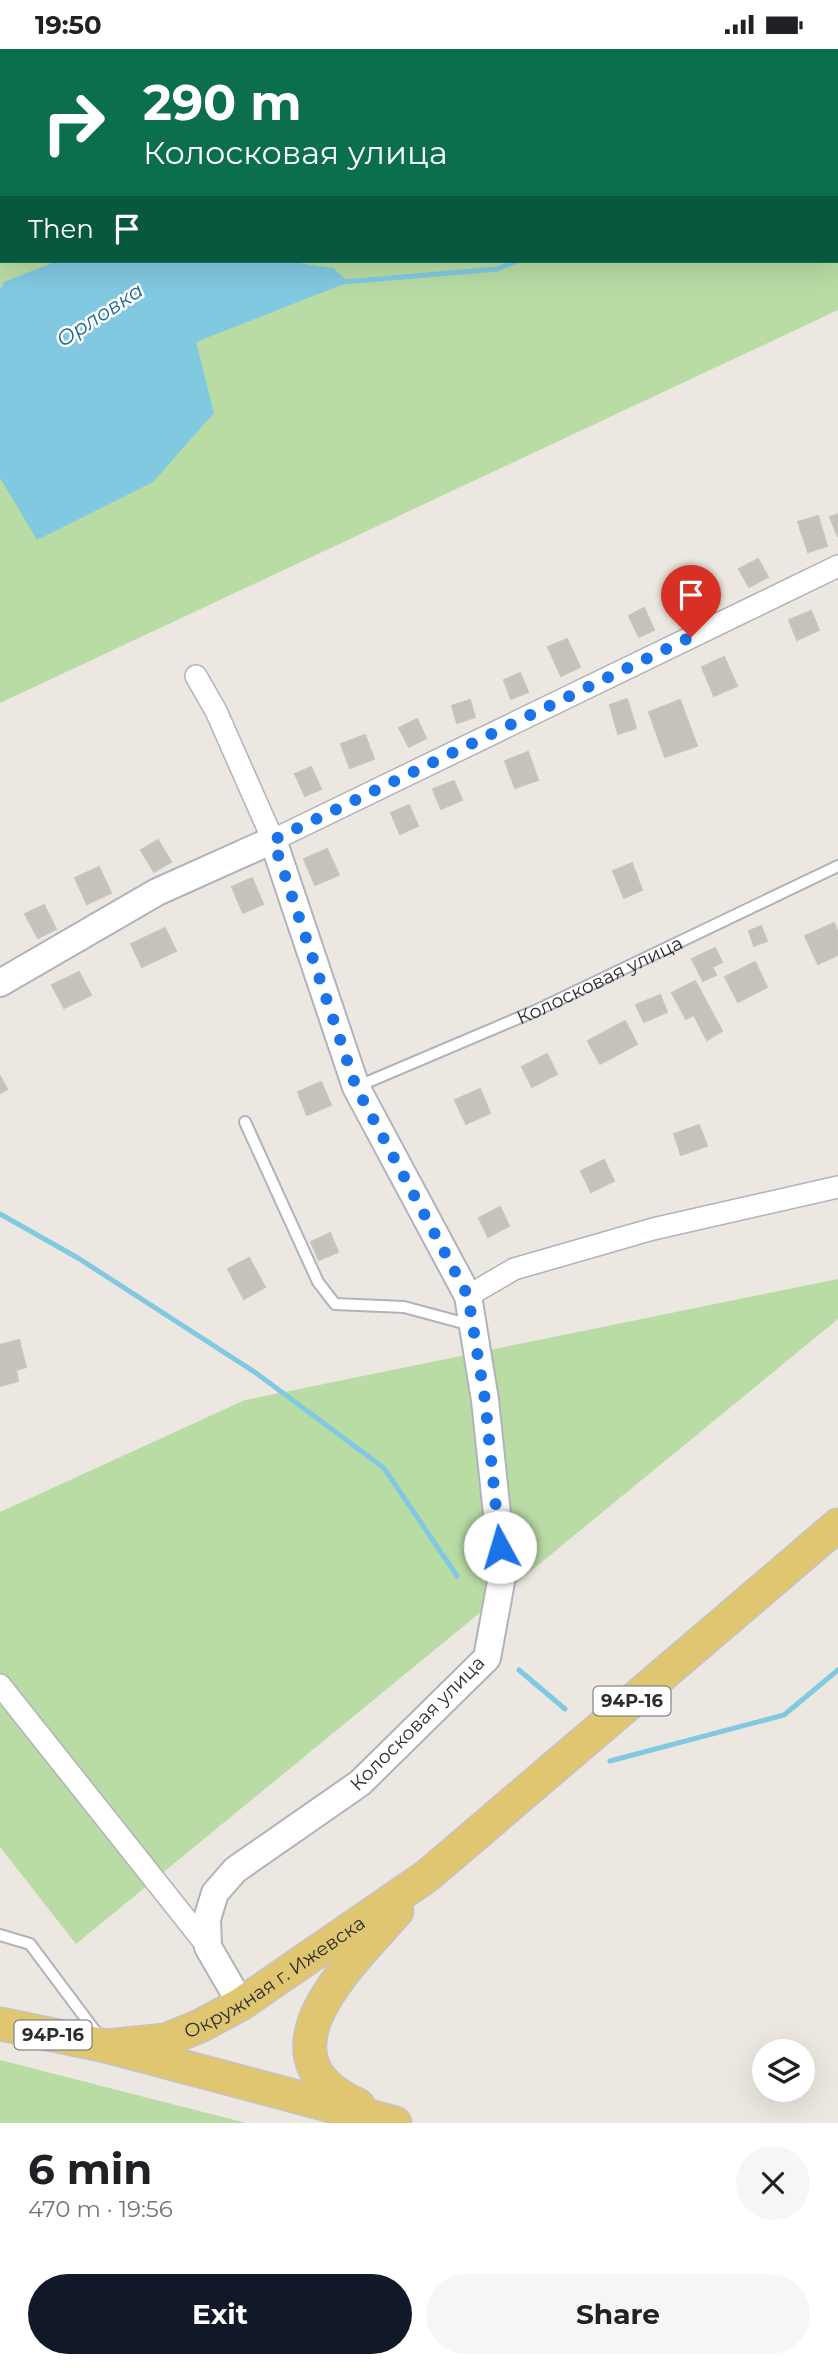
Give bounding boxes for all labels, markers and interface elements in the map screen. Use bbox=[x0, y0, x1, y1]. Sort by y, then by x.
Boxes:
text: 19:50 bbox=[35, 9, 102, 41]
text: 290 m bbox=[143, 73, 302, 132]
icon: right bbox=[28, 77, 119, 168]
text: Колосковая улица bbox=[143, 133, 448, 172]
icon: arrive bbox=[108, 210, 146, 248]
text: Then bbox=[28, 213, 94, 245]
water label: Орловка bbox=[52, 277, 148, 352]
pin bbox=[661, 565, 721, 637]
icon: arrive bbox=[672, 576, 710, 614]
street label: Колосковая улица bbox=[513, 931, 686, 1029]
position arrow bbox=[463, 1510, 537, 1584]
street label: Колосковая улица bbox=[345, 1651, 489, 1795]
road number: 94Р-16 bbox=[594, 1687, 670, 1715]
street label: Окружная г. Ижевска bbox=[181, 1911, 369, 2043]
road number: 94Р-16 bbox=[14, 2021, 92, 2049]
map controls bbox=[752, 2039, 815, 2102]
button: layers bbox=[752, 2039, 815, 2102]
text: 6 min bbox=[28, 2143, 152, 2195]
button: close bbox=[736, 2146, 810, 2220]
text: 470 m · 19:56 bbox=[28, 2195, 173, 2223]
button: Exit bbox=[28, 2274, 412, 2354]
button: Share bbox=[426, 2274, 810, 2354]

